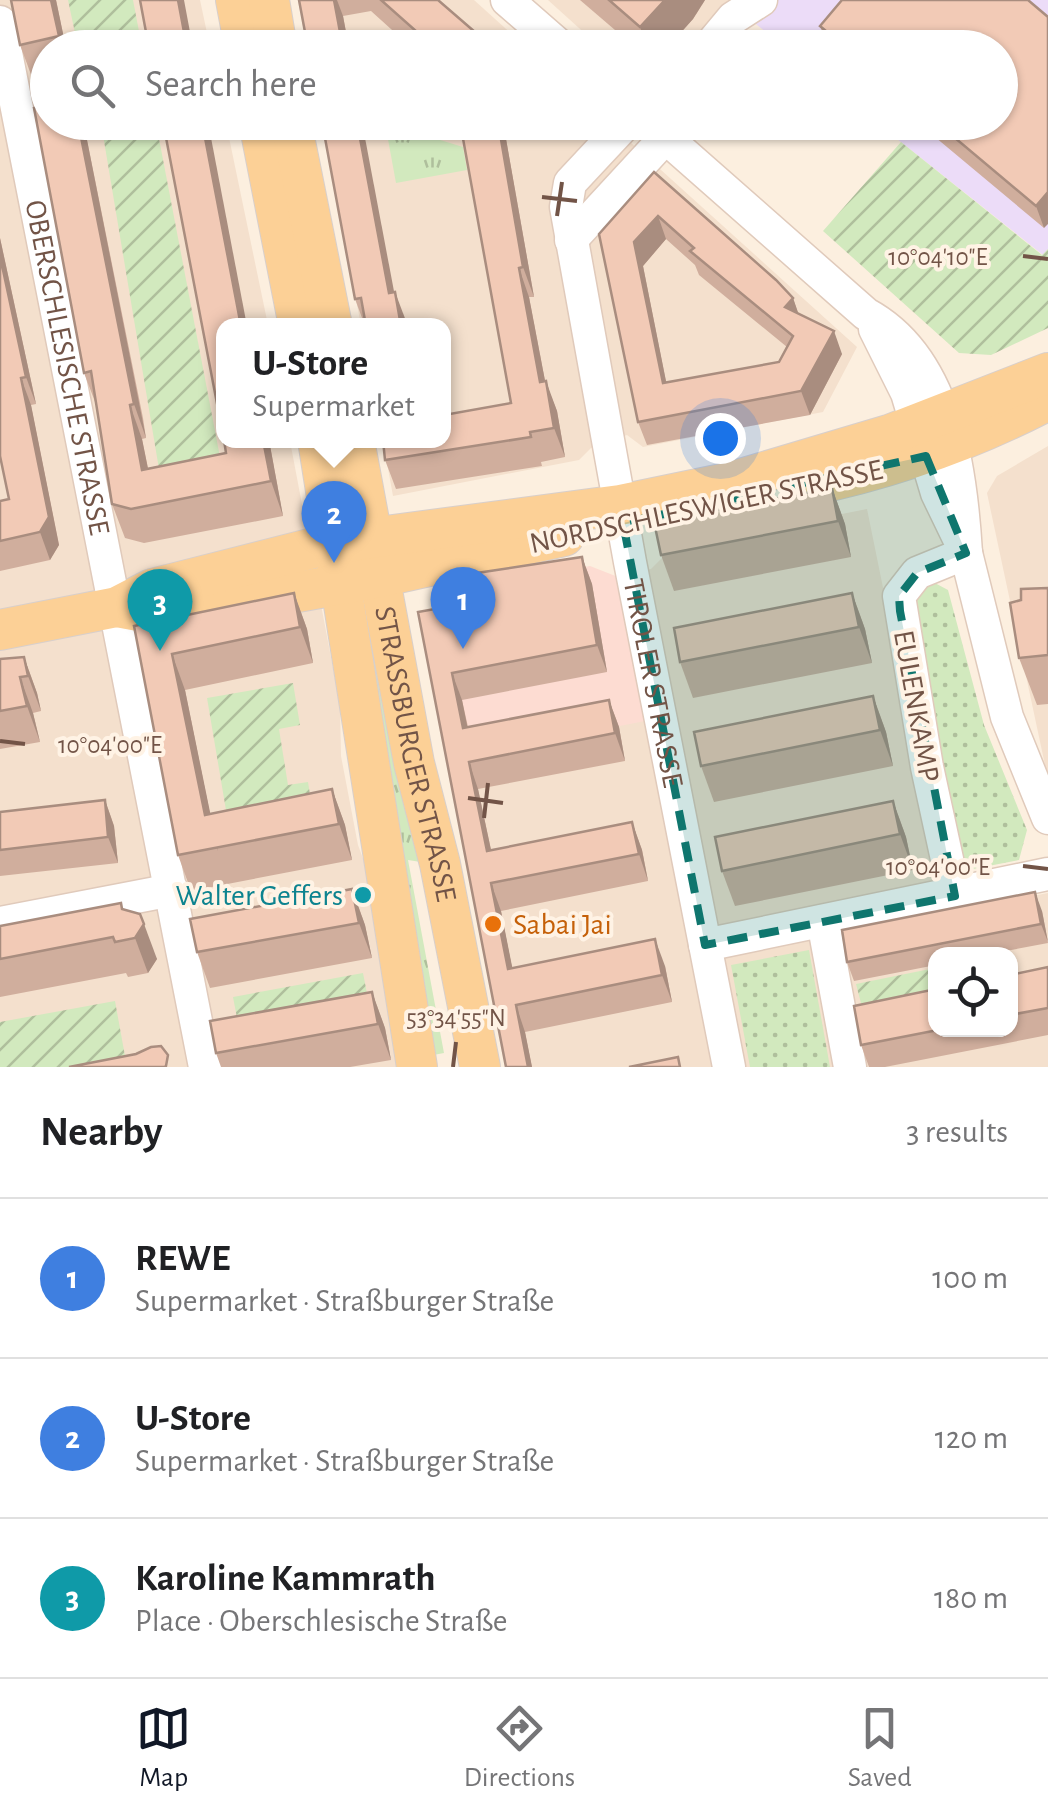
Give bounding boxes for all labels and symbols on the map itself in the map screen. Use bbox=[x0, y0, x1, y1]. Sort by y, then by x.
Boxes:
street label: OBERSCHLESISCHE STRASSE bbox=[19, 198, 114, 538]
text: 10°04'10"E bbox=[888, 245, 988, 270]
your location bbox=[695, 413, 746, 464]
street label: NORDSCHLESWIGER STRASSE bbox=[527, 455, 885, 559]
pin: 2 bbox=[302, 480, 366, 563]
pin: 1 bbox=[430, 566, 496, 649]
pin: 3 bbox=[128, 568, 192, 651]
street label: TIROLER STRASSE bbox=[618, 576, 688, 790]
street label: STRASSBURGER STRASSE bbox=[369, 604, 461, 904]
street label: EULENKAMP bbox=[888, 628, 944, 784]
text: 10°04'00"E bbox=[58, 733, 162, 758]
text: 10°04'00"E bbox=[886, 855, 990, 880]
place label: Walter Geffers bbox=[175, 881, 343, 911]
marker: Walter Geffers bbox=[352, 884, 374, 906]
place label: Sabai Jai bbox=[513, 910, 612, 940]
marker: Sabai Jai bbox=[482, 913, 504, 935]
text: 53°34'55"N bbox=[406, 1006, 506, 1031]

